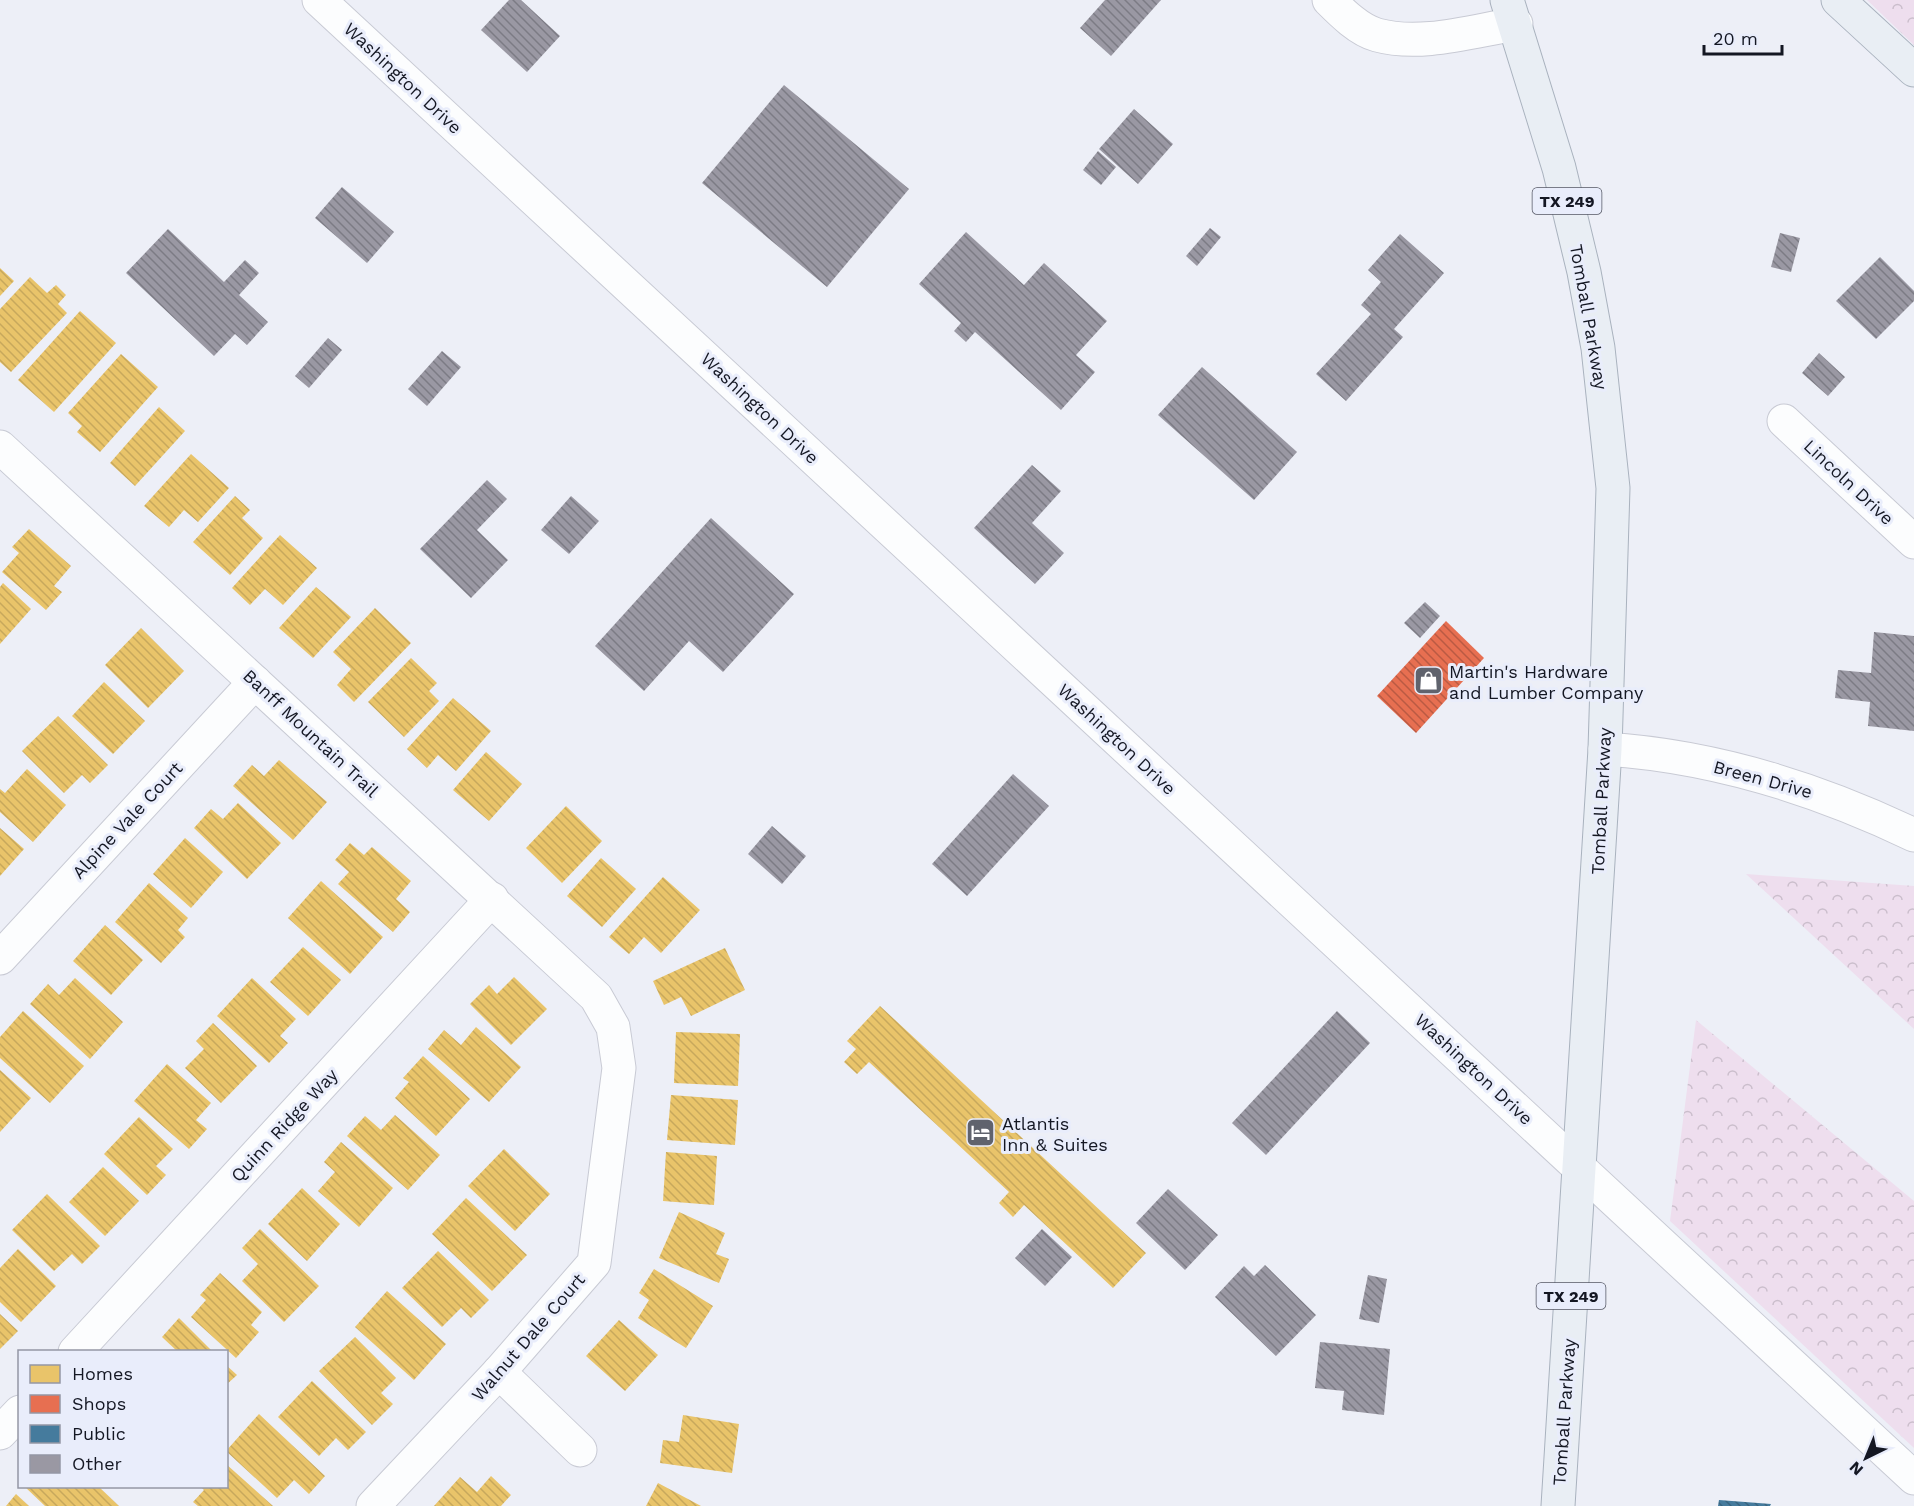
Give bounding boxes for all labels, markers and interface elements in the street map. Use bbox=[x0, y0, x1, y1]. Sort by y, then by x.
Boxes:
street label: Washington Drive bbox=[340, 18, 466, 138]
scale bar bbox=[1704, 18, 1782, 56]
text: 20 m bbox=[1713, 28, 1758, 49]
road number: TX 249 bbox=[1532, 188, 1602, 214]
street label: Tomball Parkway bbox=[1566, 243, 1612, 392]
street label: Washington Drive bbox=[697, 348, 823, 468]
street label: Lincoln Drive bbox=[1800, 435, 1898, 529]
place label: Martin's Hardware and Lumber Company bbox=[1449, 661, 1644, 703]
street label: Banff Mountain Trail bbox=[239, 665, 383, 801]
shop icon: Martin's Hardware and Lumber Company bbox=[1412, 665, 1444, 697]
street label: Washington Drive bbox=[1054, 679, 1180, 799]
street label: Tomball Parkway bbox=[1587, 726, 1615, 875]
street label: Breen Drive bbox=[1711, 756, 1815, 802]
street label: Alpine Vale Court bbox=[68, 757, 187, 883]
street label: Washington Drive bbox=[1411, 1009, 1537, 1129]
street label: Quinn Ridge Way bbox=[226, 1064, 342, 1186]
place label: Atlantis Inn & Suites bbox=[1002, 1113, 1108, 1155]
hotel icon: Atlantis Inn & Suites bbox=[965, 1117, 997, 1149]
street label: Walnut Dale Court bbox=[467, 1269, 589, 1405]
road number: TX 249 bbox=[1536, 1283, 1606, 1309]
street label: Tomball Parkway bbox=[1548, 1337, 1580, 1486]
legend bbox=[18, 1350, 228, 1488]
text: Homes bbox=[72, 1363, 133, 1384]
text: Shops bbox=[72, 1393, 126, 1414]
text: Public bbox=[72, 1423, 126, 1444]
north arrow bbox=[1836, 1428, 1896, 1488]
text: Other bbox=[72, 1453, 122, 1474]
text: N bbox=[1845, 1458, 1867, 1480]

